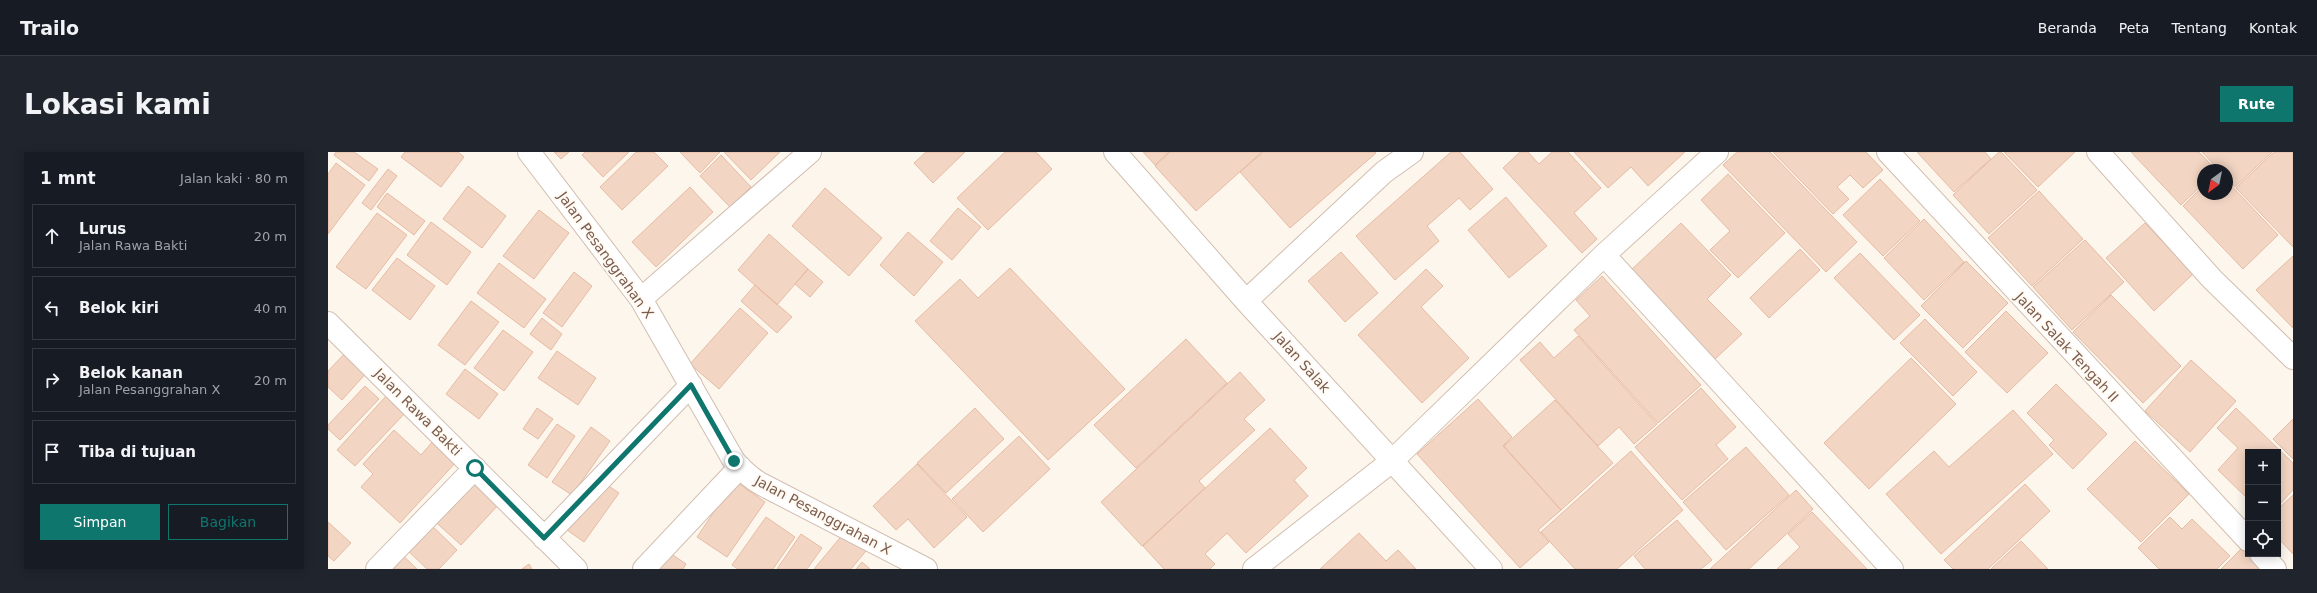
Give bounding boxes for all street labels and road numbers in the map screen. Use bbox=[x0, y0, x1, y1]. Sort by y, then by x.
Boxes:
street label: Jalan Pesanggrahan X bbox=[554, 188, 657, 322]
street label: Jalan Salak Tengah II bbox=[2011, 288, 2122, 405]
street label: Jalan Salak bbox=[1270, 327, 1334, 396]
street label: Jalan Rawa Bakti bbox=[370, 364, 465, 459]
street label: Jalan Pesanggrahan X bbox=[751, 472, 894, 558]

